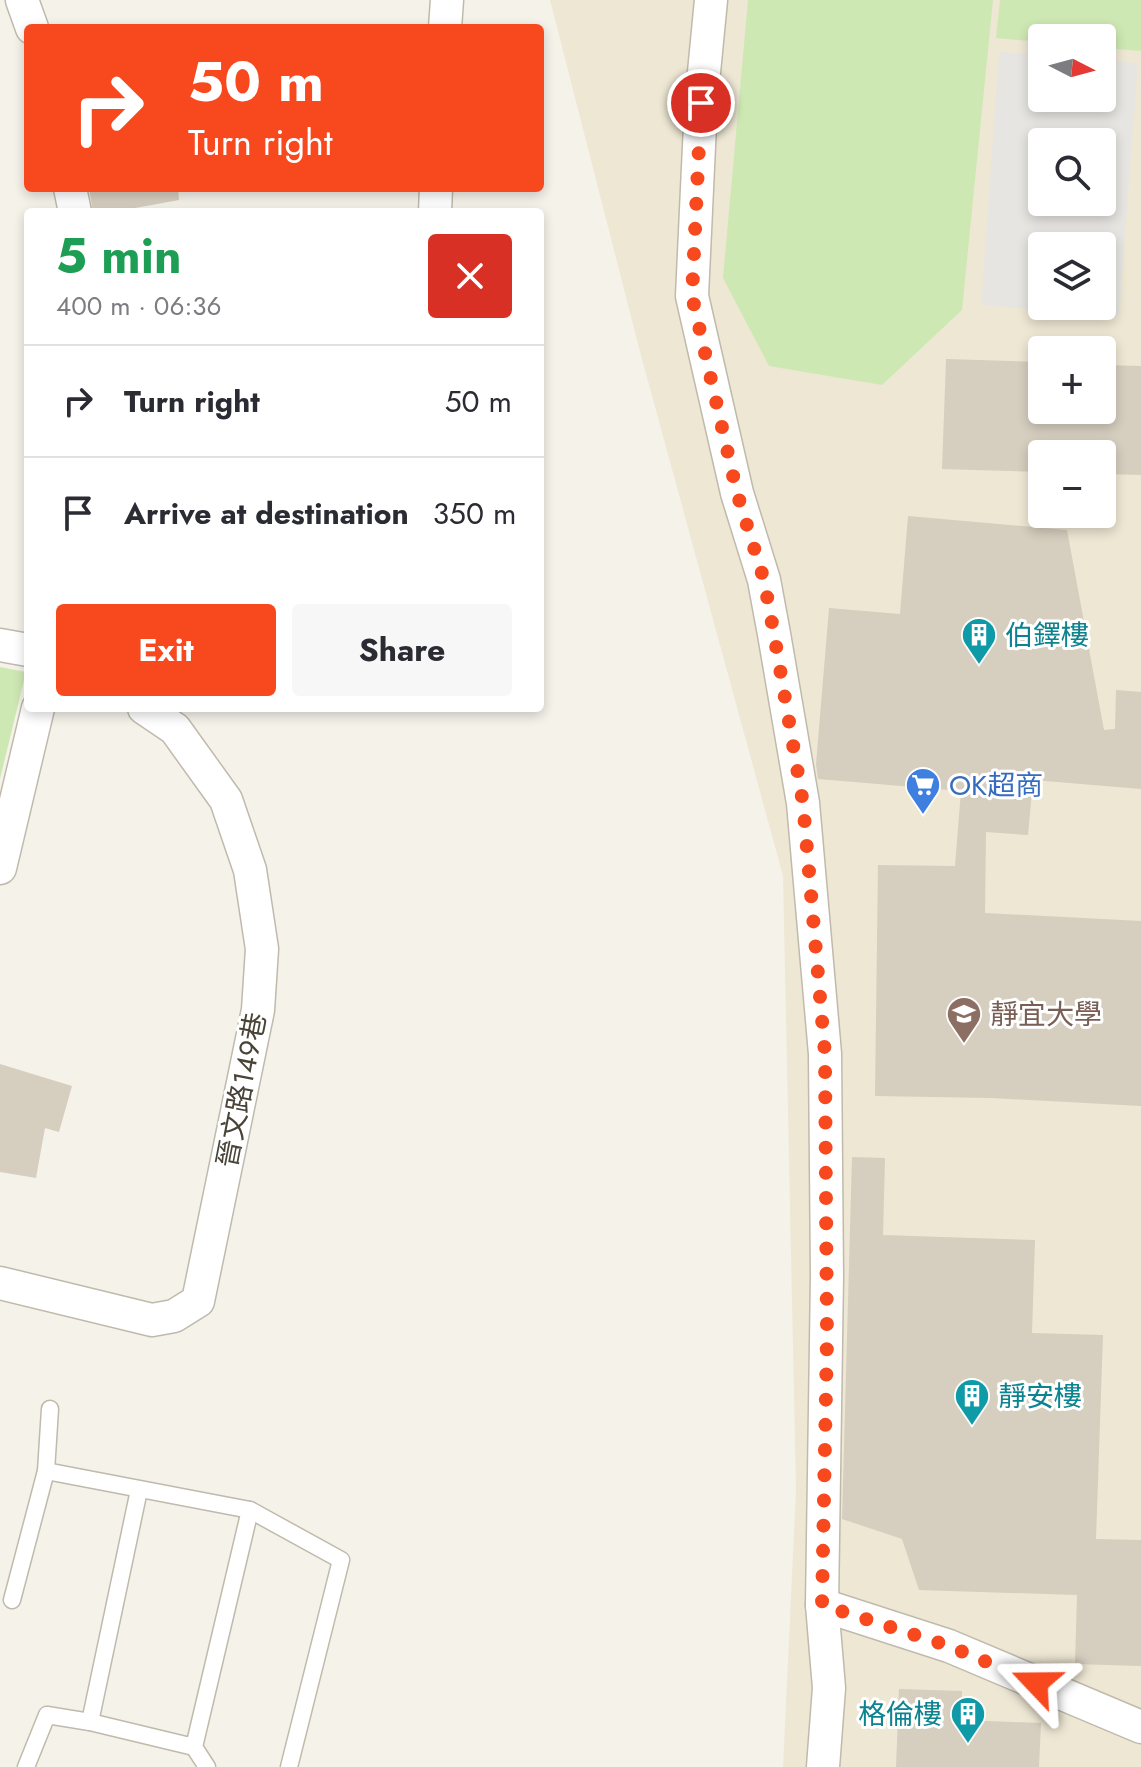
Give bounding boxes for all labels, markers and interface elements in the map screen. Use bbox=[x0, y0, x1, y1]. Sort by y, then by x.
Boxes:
north arrow bbox=[1028, 24, 1116, 112]
map controls bbox=[1028, 24, 1116, 528]
text: 50 m bbox=[188, 41, 324, 122]
icon: right bbox=[56, 56, 160, 160]
pin bbox=[667, 69, 735, 137]
icon: arrive bbox=[679, 81, 723, 125]
text: Turn right bbox=[188, 116, 333, 168]
button: search bbox=[1028, 128, 1116, 216]
text: 5 min bbox=[56, 222, 182, 291]
button: layers bbox=[1028, 232, 1116, 320]
button: close bbox=[428, 234, 512, 318]
text: 400 m · 06:36 bbox=[56, 287, 221, 325]
button: + bbox=[1028, 336, 1116, 424]
icon: right bbox=[56, 379, 100, 423]
text: Turn right bbox=[124, 380, 260, 423]
text: 50 m bbox=[445, 380, 512, 423]
button: − bbox=[1028, 440, 1116, 528]
icon: arrive bbox=[56, 491, 100, 535]
text: Arrive at destination bbox=[124, 492, 409, 535]
text: 350 m bbox=[433, 492, 516, 535]
button: Exit bbox=[56, 604, 276, 696]
button: Share bbox=[292, 604, 512, 696]
place label: 伯鐸樓 bbox=[1005, 615, 1089, 656]
building icon: 伯鐸樓 bbox=[960, 616, 998, 666]
place label: OK超商 bbox=[949, 765, 1043, 806]
supermarket icon: OK超商 bbox=[904, 766, 942, 816]
place label: 靜宜大學 bbox=[990, 994, 1102, 1035]
school or university icon: 靜宜大學 bbox=[945, 995, 983, 1045]
street label: 晉文路149巷 bbox=[206, 1009, 277, 1171]
place label: 靜安樓 bbox=[998, 1376, 1082, 1417]
building icon: 靜安樓 bbox=[953, 1377, 991, 1427]
position arrow bbox=[994, 1641, 1078, 1725]
place label: 格倫樓 bbox=[858, 1694, 942, 1735]
building icon: 格倫樓 bbox=[949, 1695, 987, 1745]

